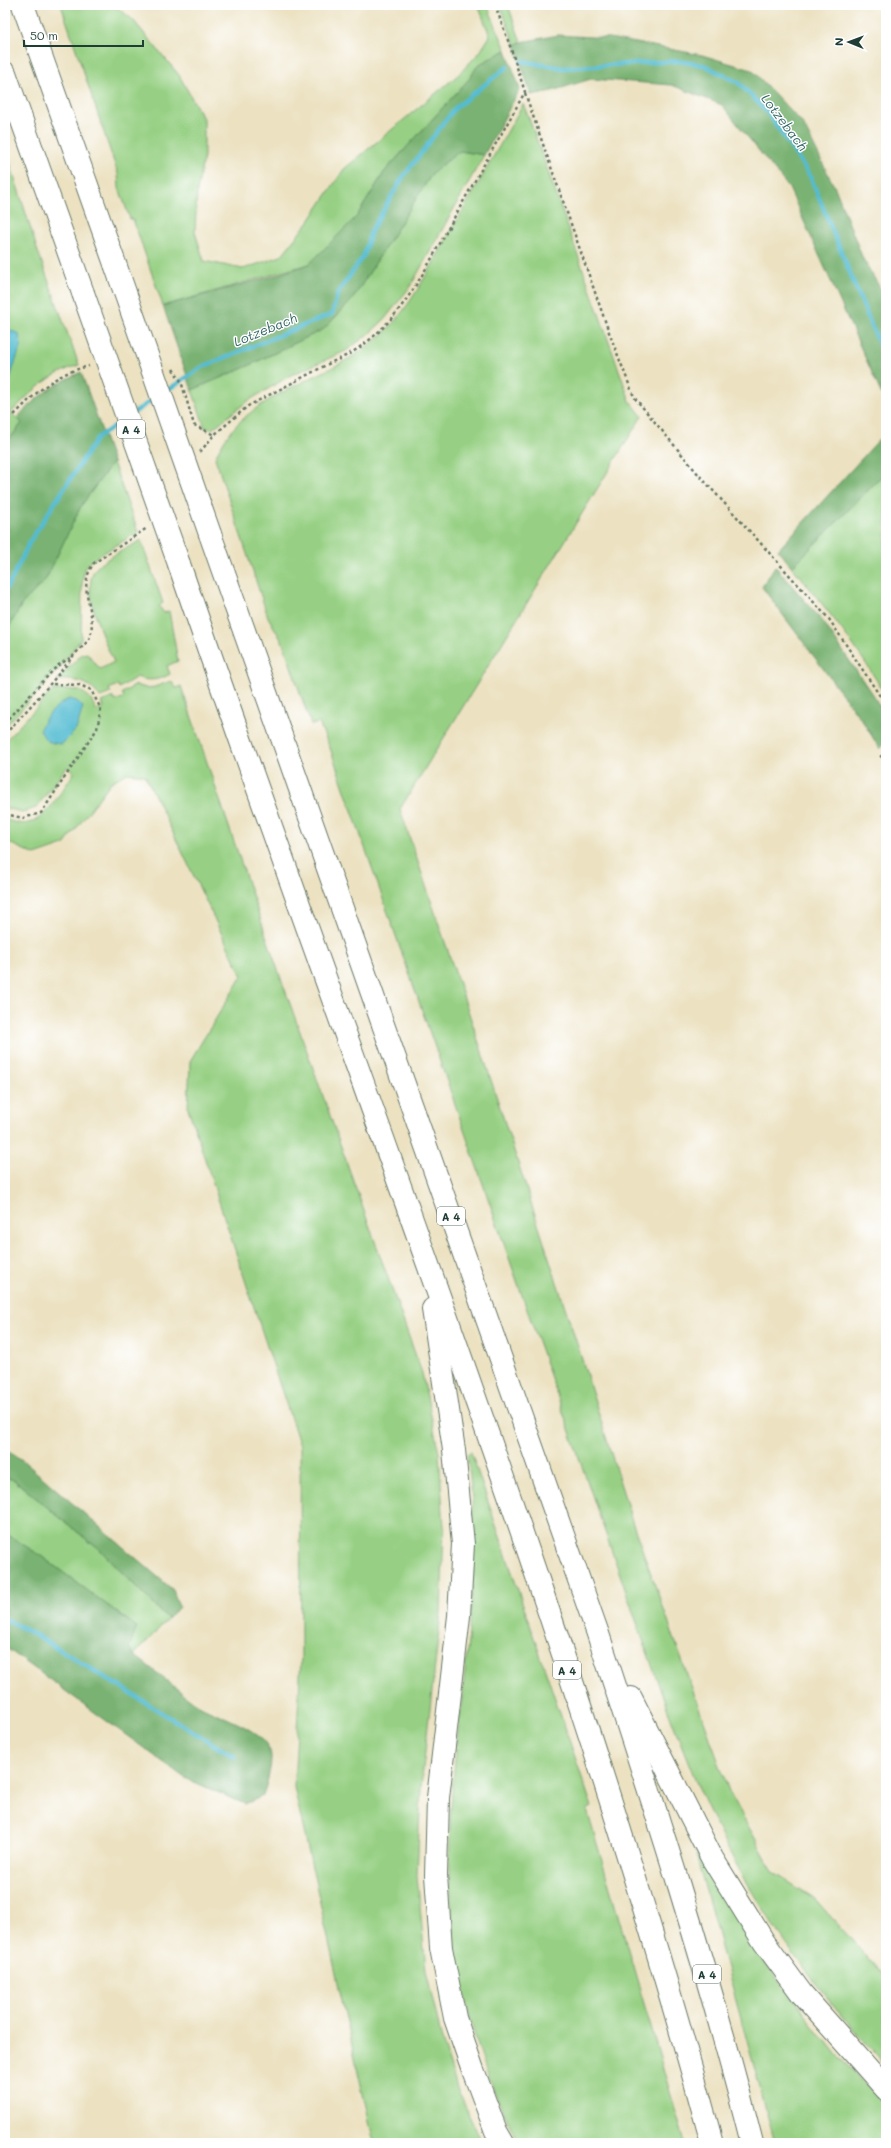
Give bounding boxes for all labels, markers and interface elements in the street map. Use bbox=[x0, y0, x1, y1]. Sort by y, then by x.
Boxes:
scale bar bbox=[24, 22, 143, 48]
north arrow bbox=[829, 22, 869, 62]
text: 50 m bbox=[30, 27, 58, 43]
text: N bbox=[831, 38, 846, 46]
water label: Lotzebach bbox=[758, 90, 812, 154]
water label: Lotzebach bbox=[231, 309, 299, 349]
road number: A 4 bbox=[117, 420, 145, 438]
road number: A 4 bbox=[437, 1207, 465, 1225]
road number: A 4 bbox=[553, 1661, 581, 1679]
road number: A 4 bbox=[693, 1965, 721, 1983]

